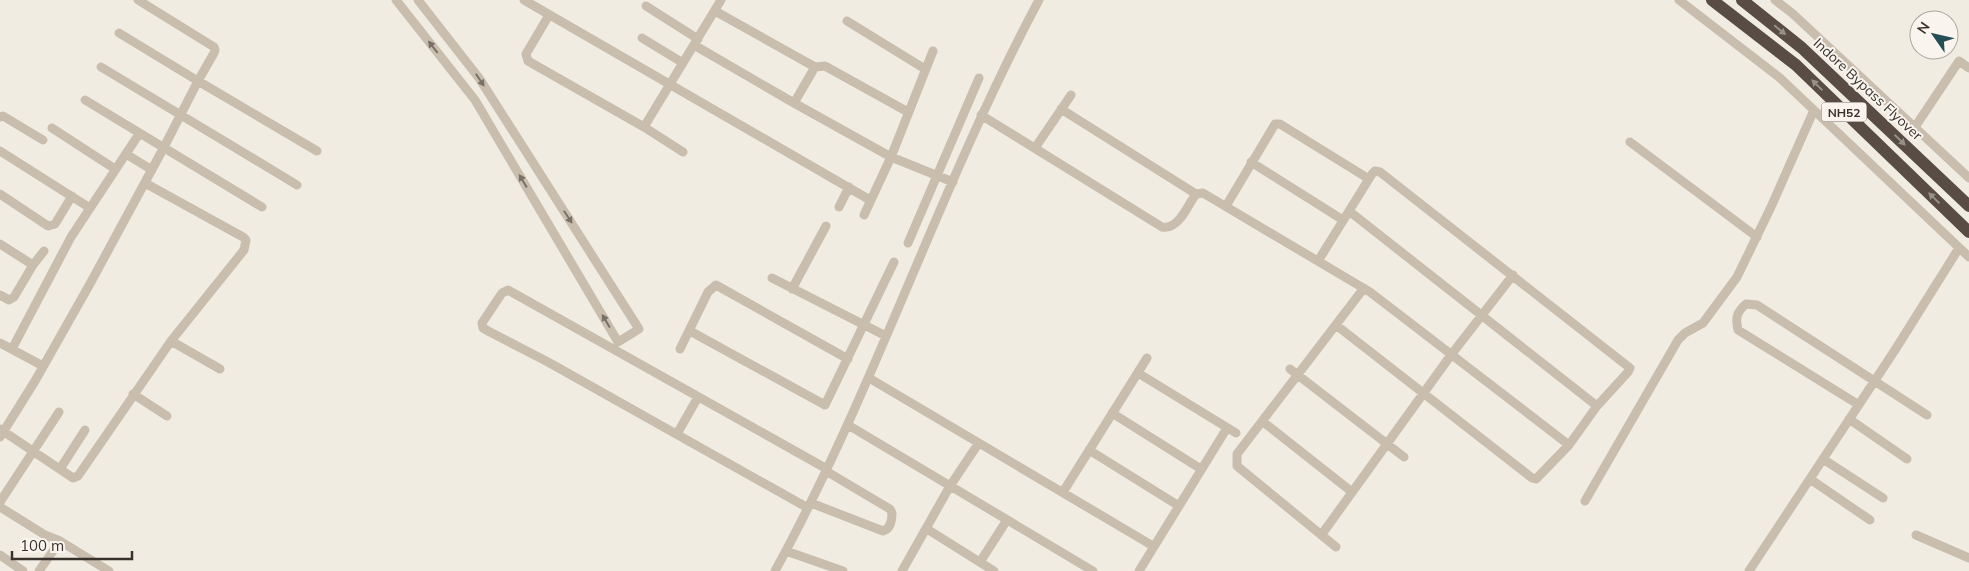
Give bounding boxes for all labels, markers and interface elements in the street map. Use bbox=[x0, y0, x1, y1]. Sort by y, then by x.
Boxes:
north arrow bbox=[1909, 10, 1959, 60]
text: N bbox=[1913, 18, 1934, 37]
one-way arrow bbox=[1774, 25, 1787, 36]
street label: Indore Bypass Flyover bbox=[1810, 34, 1927, 145]
one-way arrow bbox=[427, 41, 438, 54]
one-way arrow bbox=[475, 73, 485, 87]
one-way arrow bbox=[1811, 80, 1823, 92]
road number: NH52 bbox=[1822, 102, 1866, 121]
one-way arrow bbox=[1894, 134, 1906, 146]
one-way arrow bbox=[518, 175, 527, 188]
one-way arrow bbox=[1928, 192, 1940, 204]
one-way arrow bbox=[563, 210, 572, 224]
one-way arrow bbox=[601, 315, 610, 328]
scale bar bbox=[12, 528, 132, 560]
text: 100 m bbox=[20, 536, 64, 555]

